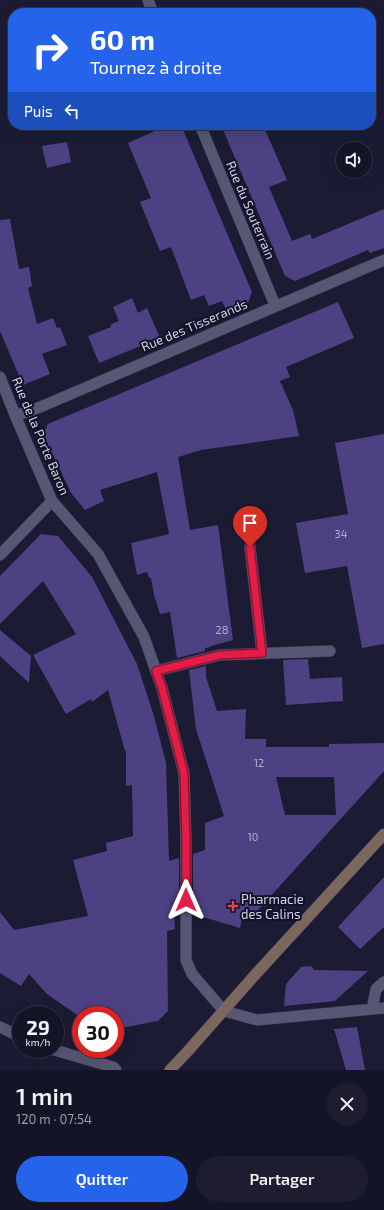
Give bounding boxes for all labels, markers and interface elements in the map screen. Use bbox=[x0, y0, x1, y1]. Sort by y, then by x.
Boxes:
text: 60 m bbox=[90, 22, 155, 56]
icon: right bbox=[24, 24, 76, 76]
text: Tournez à droite bbox=[90, 56, 222, 78]
icon: left bbox=[61, 100, 83, 122]
text: Puis bbox=[24, 102, 53, 120]
map controls bbox=[336, 142, 372, 178]
button: sound bbox=[336, 142, 372, 178]
street label: Rue du Souterrain bbox=[223, 158, 279, 262]
street label: Rue des Tisserands bbox=[138, 295, 250, 355]
street label: Rue de la Porte Baron bbox=[9, 375, 73, 497]
pin bbox=[233, 506, 267, 547]
icon: arrive bbox=[239, 512, 261, 534]
house number: 34 bbox=[335, 527, 348, 540]
house number: 28 bbox=[216, 623, 228, 636]
house number: 12 bbox=[254, 756, 264, 769]
house number: 10 bbox=[247, 830, 259, 843]
position arrow bbox=[165, 879, 207, 921]
place label: Pharmacie des Calins bbox=[241, 891, 304, 922]
marker: Pharmacie des Calins bbox=[228, 901, 238, 911]
speed limit sign: 30 bbox=[72, 1006, 124, 1058]
text: 29 bbox=[26, 1015, 50, 1039]
text: km/h bbox=[26, 1036, 50, 1048]
text: 1 min bbox=[16, 1081, 73, 1110]
button: close bbox=[326, 1083, 368, 1125]
text: 120 m · 07:54 bbox=[16, 1111, 92, 1127]
button: Quitter bbox=[16, 1156, 188, 1202]
button: Partager bbox=[196, 1156, 368, 1202]

